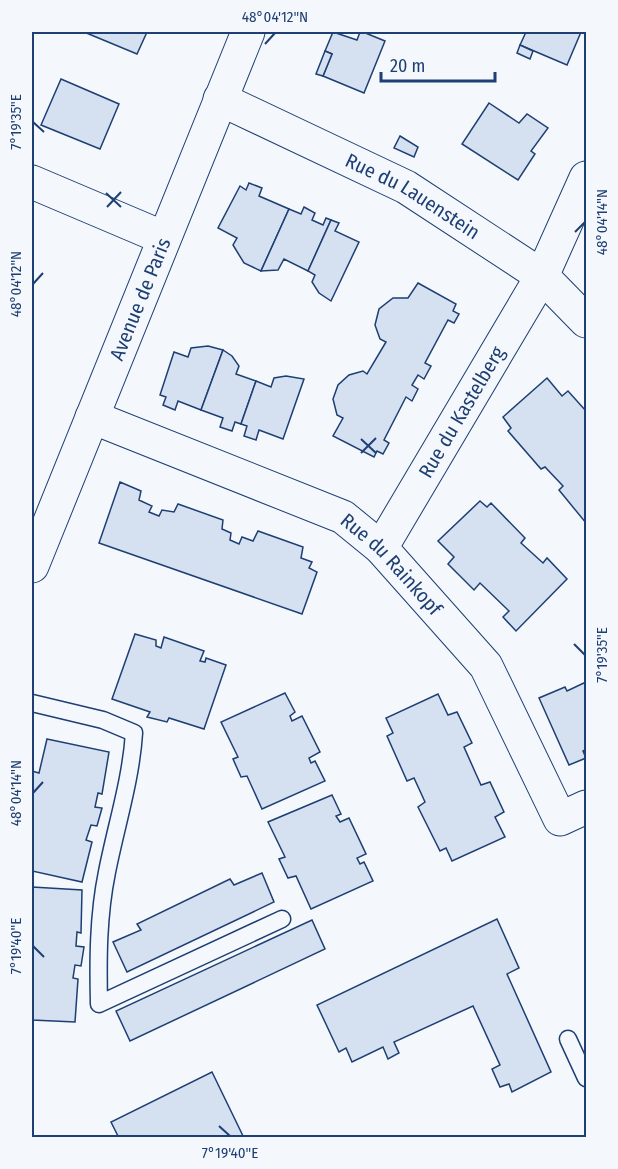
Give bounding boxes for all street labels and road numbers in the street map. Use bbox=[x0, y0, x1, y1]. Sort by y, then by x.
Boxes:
street label: Rue du Lauenstein bbox=[342, 148, 485, 244]
street label: Avenue de Paris bbox=[104, 234, 175, 364]
street label: Rue du Kastelberg bbox=[413, 341, 510, 482]
street label: Rue du Rainkopf bbox=[336, 508, 448, 622]

